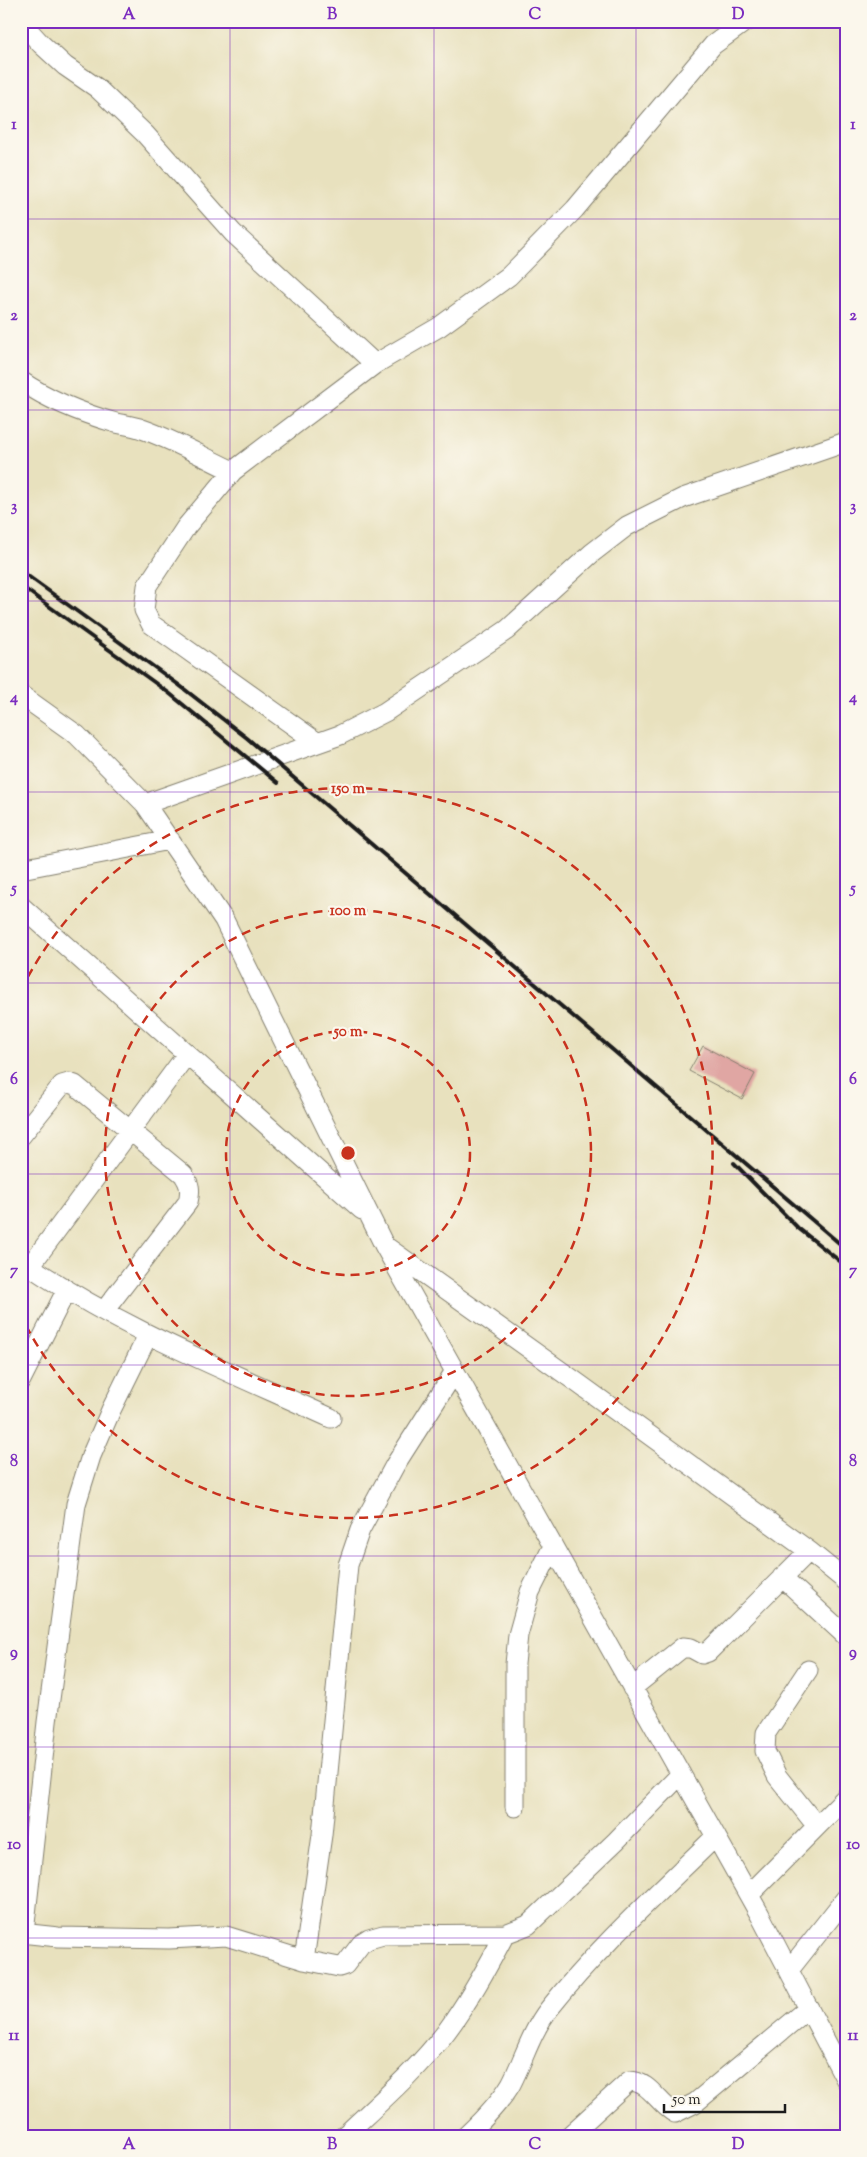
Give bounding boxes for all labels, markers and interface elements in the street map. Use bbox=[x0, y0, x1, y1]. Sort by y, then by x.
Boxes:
text: A bbox=[123, 4, 136, 27]
text: B bbox=[327, 4, 337, 27]
text: C bbox=[529, 4, 542, 27]
text: D bbox=[732, 4, 745, 27]
text: 1 bbox=[11, 114, 17, 137]
text: 1 bbox=[850, 114, 856, 137]
text: 2 bbox=[10, 305, 18, 328]
text: 2 bbox=[849, 305, 857, 328]
text: 3 bbox=[11, 496, 18, 519]
text: 3 bbox=[850, 496, 857, 519]
text: 4 bbox=[9, 687, 18, 710]
text: 4 bbox=[848, 687, 857, 710]
text: 150 m bbox=[331, 779, 365, 800]
text: 5 bbox=[9, 878, 17, 901]
text: 5 bbox=[848, 878, 856, 901]
text: 100 m bbox=[330, 901, 367, 922]
text: 50 m bbox=[333, 1022, 363, 1043]
text: 6 bbox=[10, 1069, 18, 1092]
text: 6 bbox=[849, 1069, 857, 1092]
centre of rings bbox=[339, 1144, 357, 1162]
text: 7 bbox=[10, 1260, 19, 1283]
text: 7 bbox=[849, 1260, 858, 1283]
text: 8 bbox=[10, 1451, 18, 1474]
text: 8 bbox=[849, 1451, 857, 1474]
text: 9 bbox=[10, 1642, 18, 1665]
text: 9 bbox=[849, 1642, 857, 1665]
text: 10 bbox=[7, 1834, 21, 1857]
text: 10 bbox=[846, 1834, 860, 1857]
text: 11 bbox=[9, 2025, 20, 2048]
text: 11 bbox=[848, 2025, 859, 2048]
scale bar bbox=[664, 2082, 786, 2114]
text: 50 m bbox=[671, 2090, 701, 2111]
text: A bbox=[123, 2134, 136, 2157]
text: B bbox=[327, 2134, 337, 2157]
text: C bbox=[529, 2134, 542, 2157]
text: D bbox=[732, 2134, 745, 2157]

